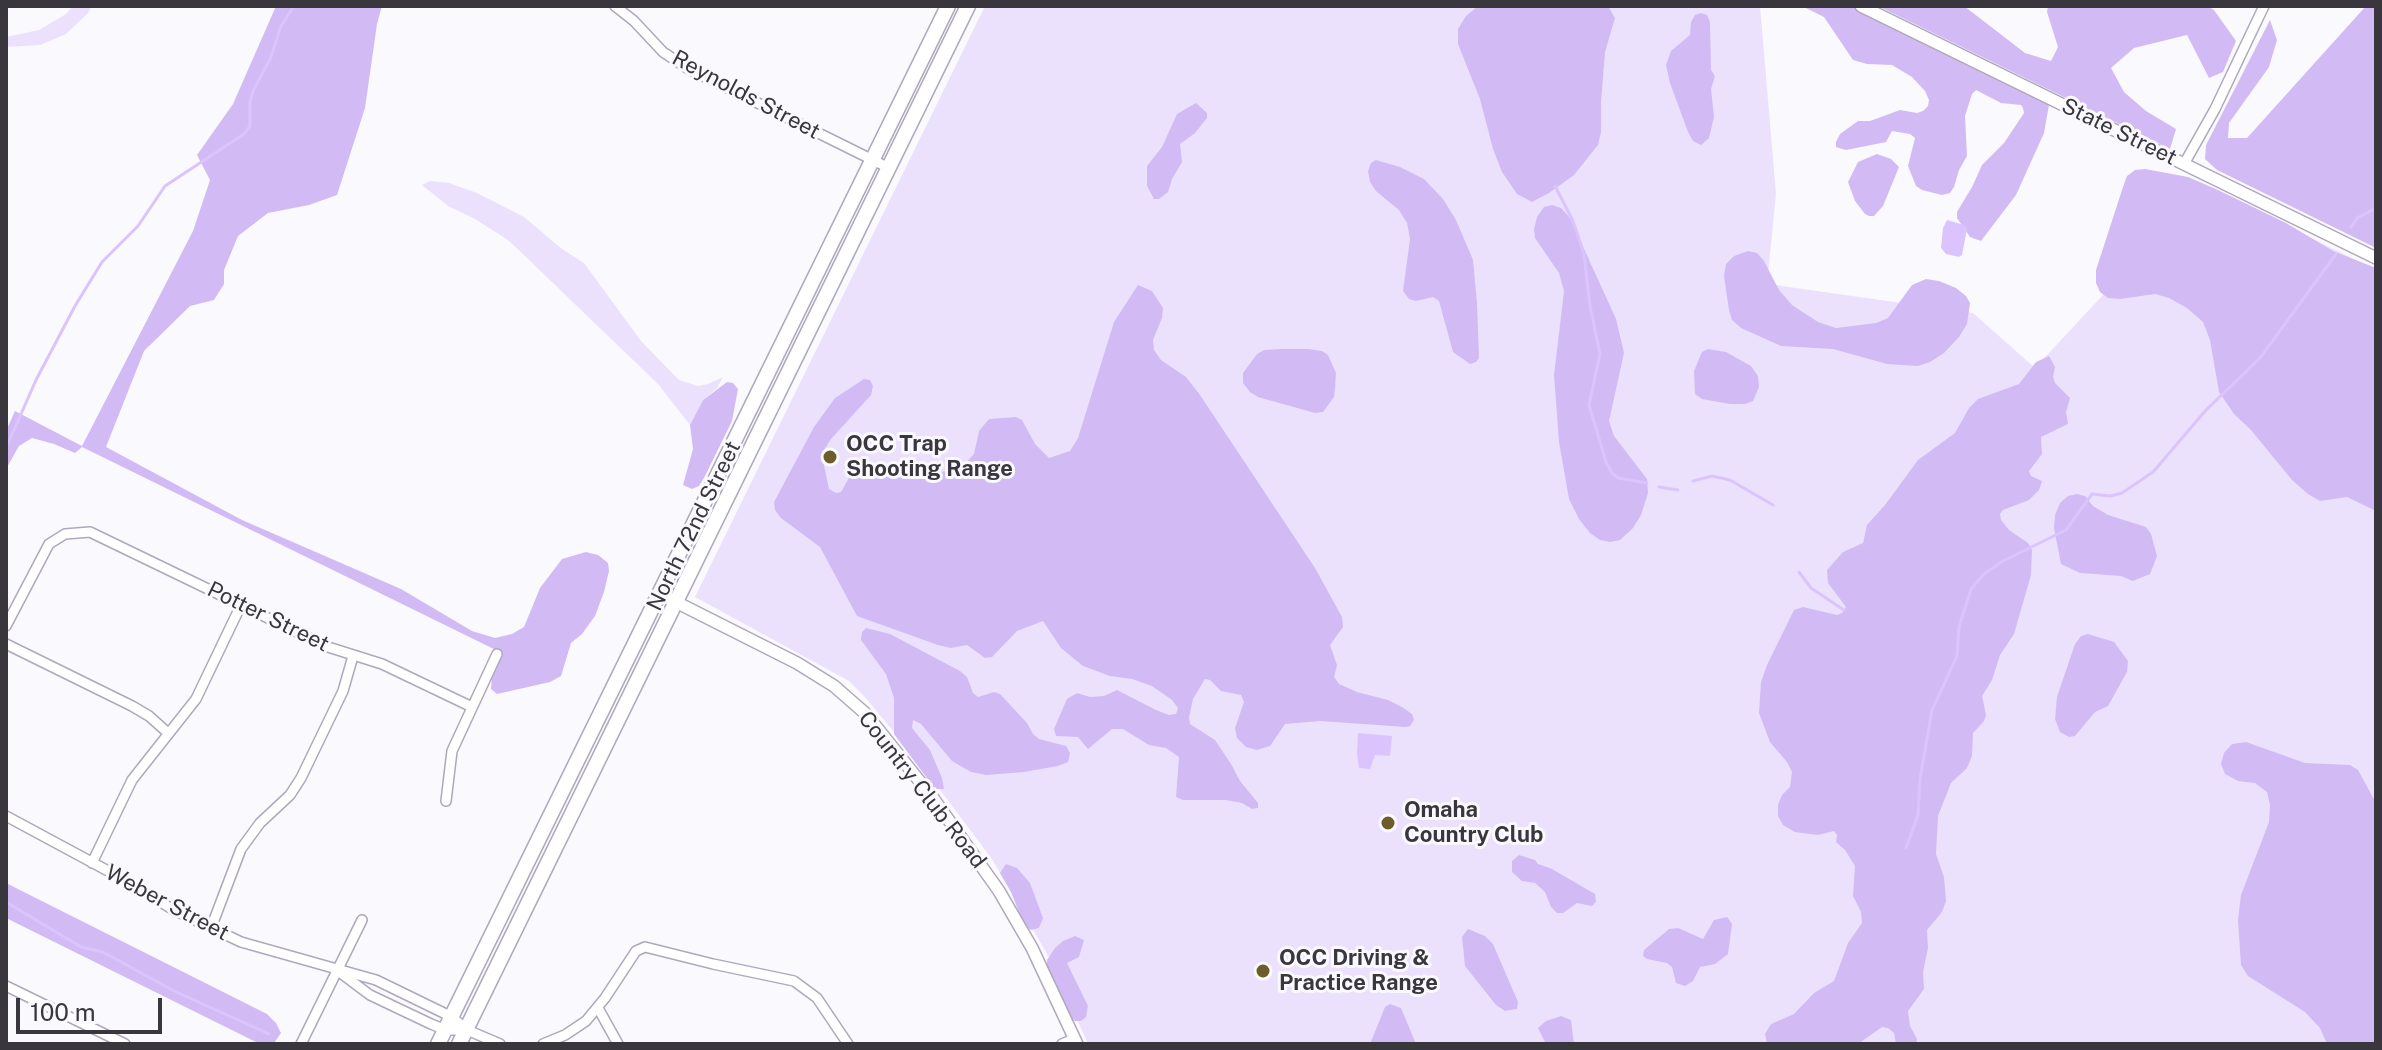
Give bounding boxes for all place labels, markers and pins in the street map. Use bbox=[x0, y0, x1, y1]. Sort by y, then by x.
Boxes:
place label: OCC Trap Shooting Range bbox=[846, 431, 1013, 482]
marker: OCC Trap Shooting Range bbox=[821, 448, 839, 466]
place label: Omaha Country Club bbox=[1404, 797, 1543, 848]
marker: Omaha Country Club bbox=[1379, 814, 1397, 832]
place label: OCC Driving & Practice Range bbox=[1279, 945, 1438, 996]
marker: OCC Driving & Practice Range bbox=[1254, 962, 1272, 980]

